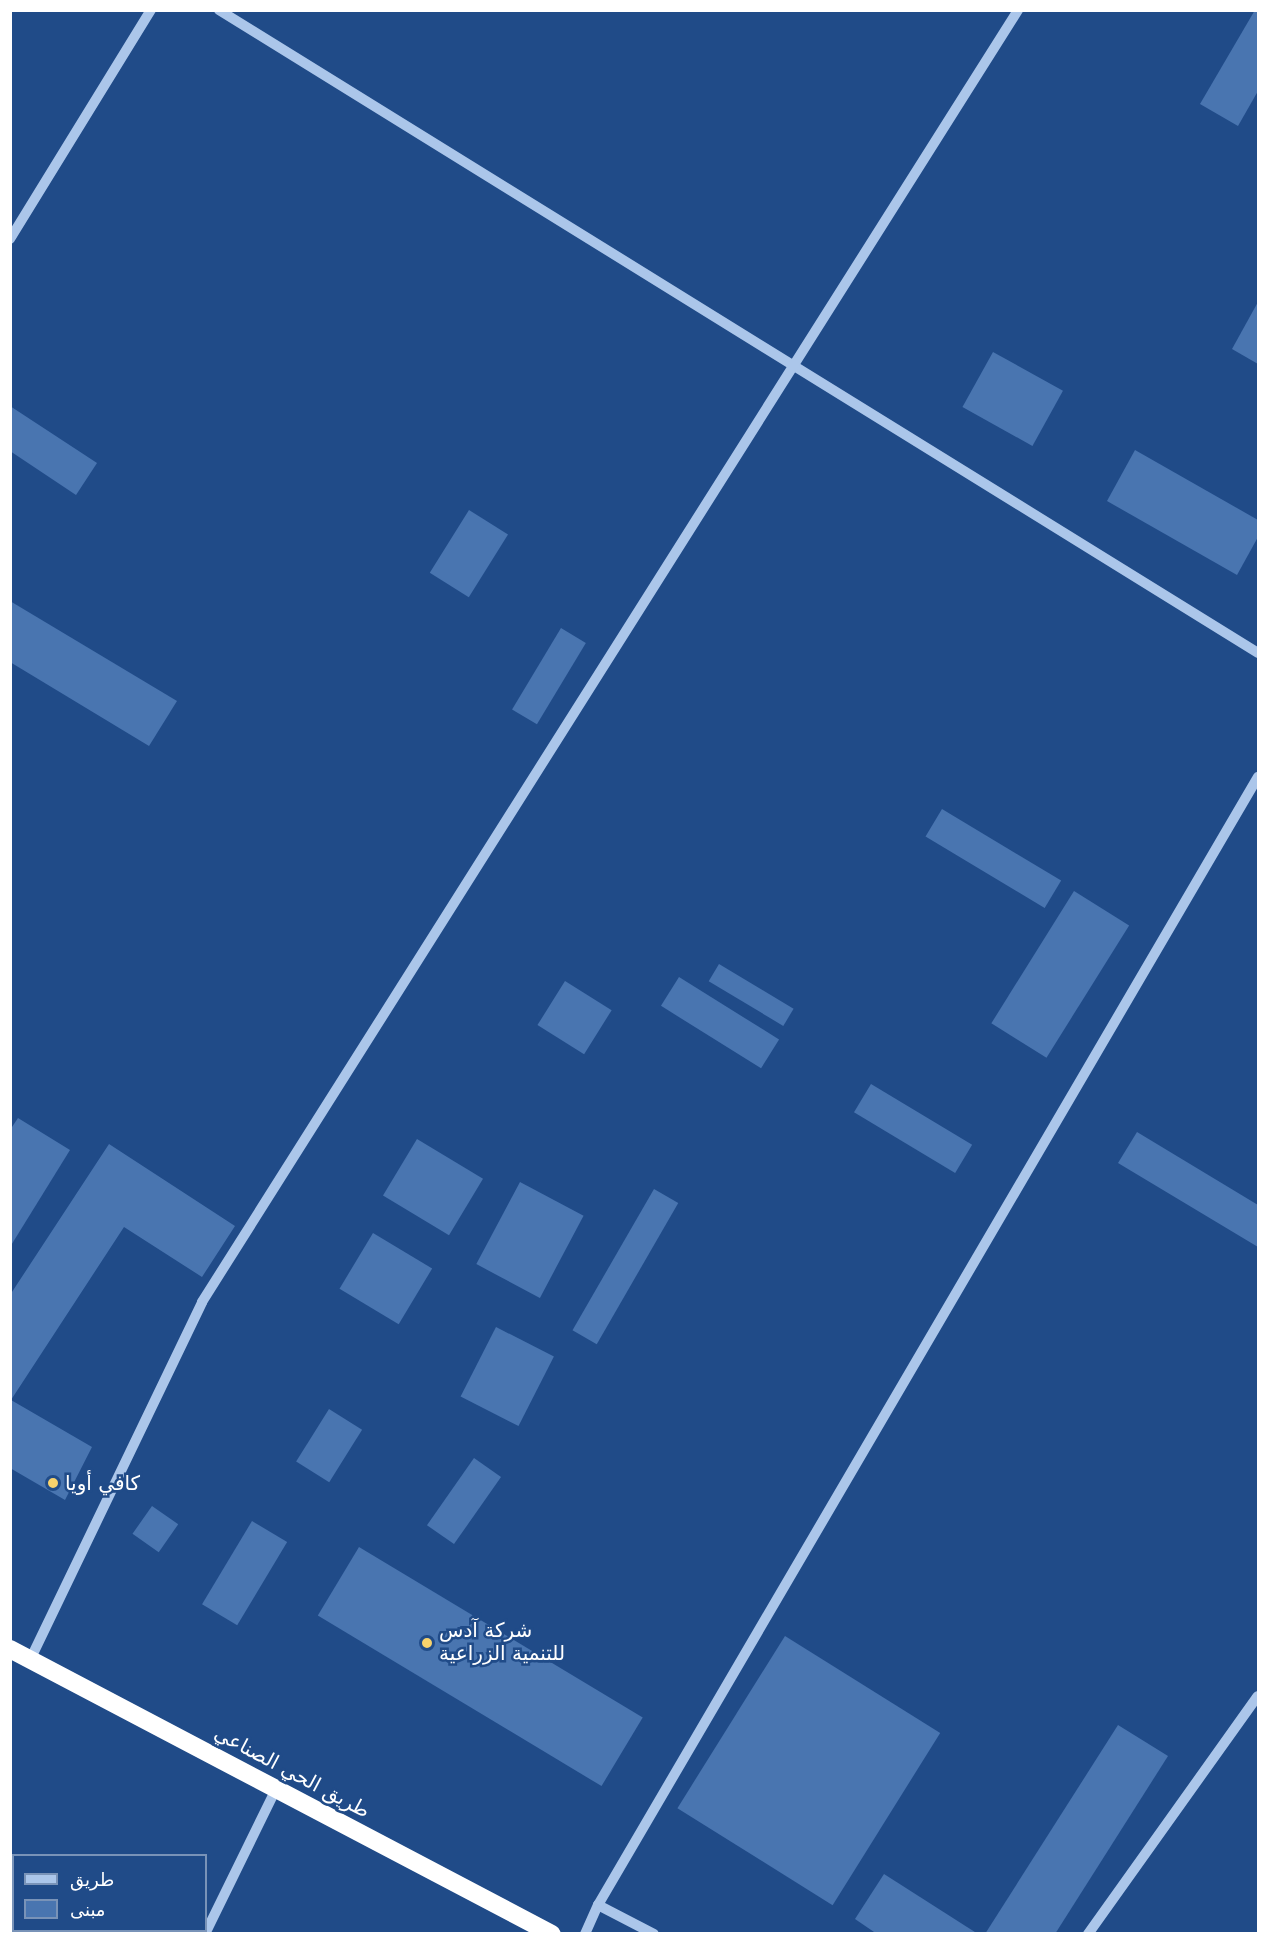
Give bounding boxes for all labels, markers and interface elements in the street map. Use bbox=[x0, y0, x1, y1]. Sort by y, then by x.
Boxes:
place label: كافي أويا bbox=[65, 1471, 140, 1495]
marker: كافي أويا bbox=[46, 1476, 60, 1490]
place label: شركة آدس للتنمية الزراعية bbox=[439, 1619, 565, 1666]
marker: شركة آدس للتنمية الزراعية bbox=[420, 1636, 434, 1650]
street label: طريق الحي الصناعي bbox=[210, 1721, 374, 1823]
legend bbox=[12, 1854, 207, 1932]
text: طريق bbox=[70, 1869, 114, 1890]
text: مبنى bbox=[70, 1899, 106, 1920]

